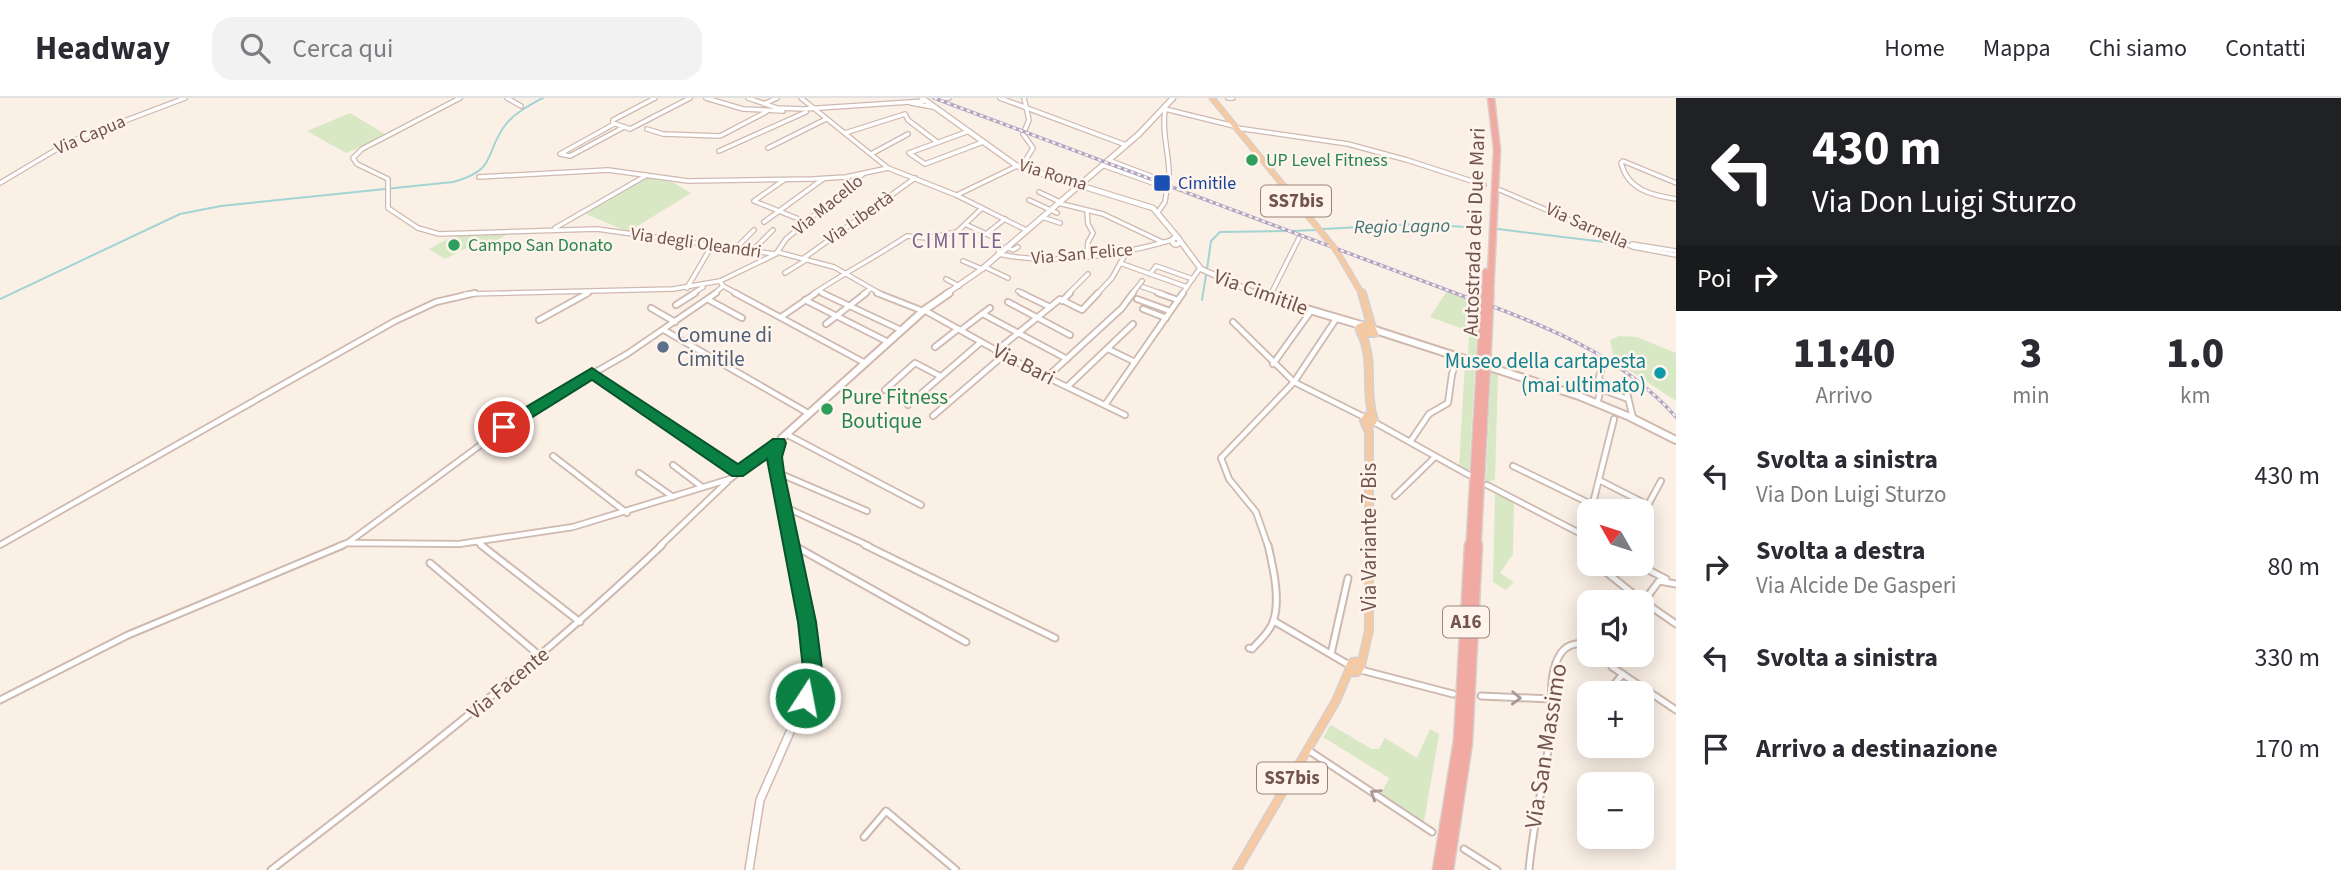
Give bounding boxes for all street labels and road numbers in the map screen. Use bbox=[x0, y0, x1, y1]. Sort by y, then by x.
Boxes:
street label: Via Capua bbox=[51, 109, 129, 161]
street label: Autostrada dei Due Mari bbox=[1455, 127, 1493, 337]
street label: Via Roma bbox=[1016, 153, 1090, 197]
street label: Via Macello bbox=[787, 169, 869, 241]
street label: Via Libertà bbox=[819, 185, 899, 251]
road number: SS7bis bbox=[1261, 186, 1331, 216]
street label: Via Sarnella bbox=[1542, 197, 1632, 255]
street label: Via degli Oleandri bbox=[629, 221, 763, 265]
street label: Via San Felice bbox=[1030, 237, 1134, 271]
street label: Via Cimitile bbox=[1210, 261, 1312, 323]
street label: Via Bari bbox=[988, 336, 1060, 392]
street label: Via Variante 7 Bis bbox=[1354, 463, 1384, 611]
road number: A16 bbox=[1443, 607, 1489, 638]
street label: Via Facente bbox=[460, 640, 556, 726]
street label: Via San Massimo bbox=[1516, 661, 1576, 831]
road number: SS7bis bbox=[1257, 762, 1327, 793]

